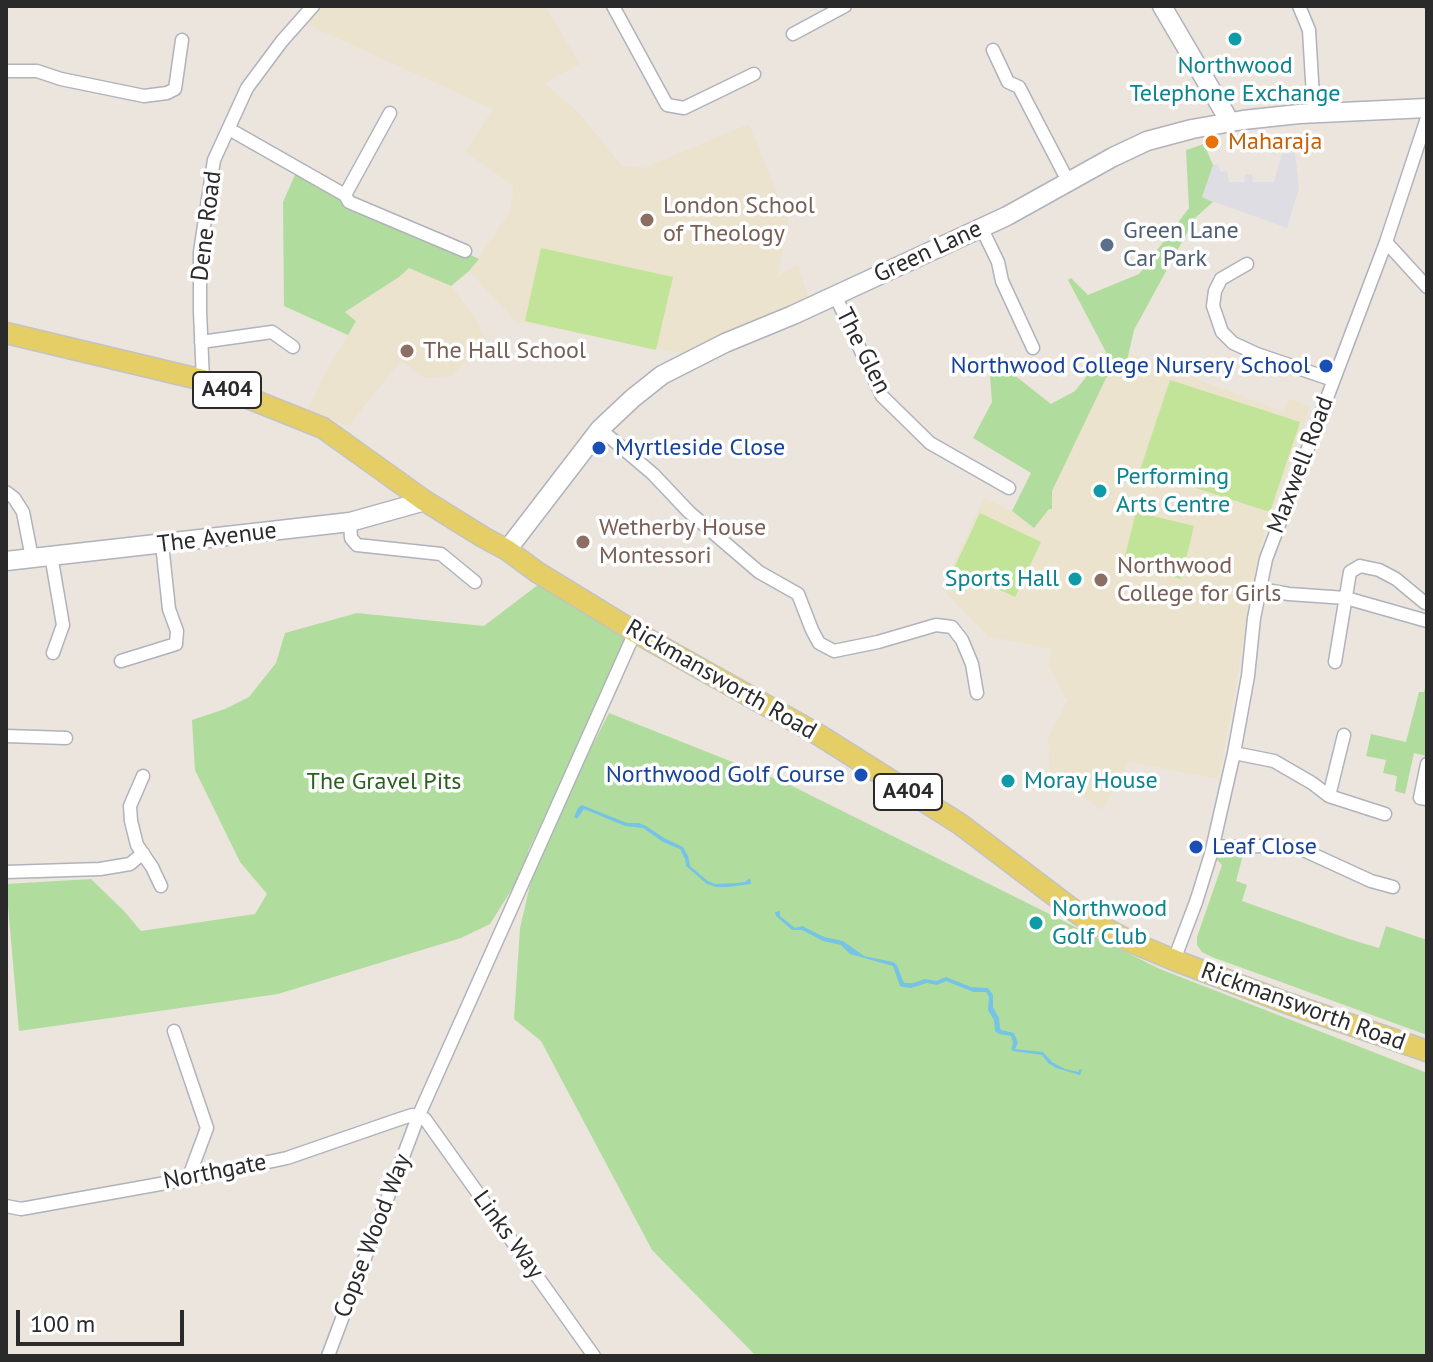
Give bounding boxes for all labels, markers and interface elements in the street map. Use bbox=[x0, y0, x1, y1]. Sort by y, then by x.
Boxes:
marker: Northwood Telephone Exchange bbox=[1226, 30, 1244, 48]
place label: Northwood Telephone Exchange bbox=[1129, 52, 1341, 108]
place label: Maharaja bbox=[1228, 128, 1322, 156]
marker: Maharaja bbox=[1203, 133, 1221, 151]
street label: Dene Road bbox=[186, 169, 228, 283]
place label: London School of Theology bbox=[663, 192, 815, 248]
marker: London School of Theology bbox=[638, 211, 656, 229]
street label: Green Lane bbox=[870, 215, 986, 289]
place label: Green Lane Car Park bbox=[1123, 217, 1239, 273]
marker: Green Lane Car Park bbox=[1098, 236, 1116, 254]
street label: The Glen bbox=[829, 303, 897, 399]
place label: The Hall School bbox=[423, 337, 586, 365]
marker: The Hall School bbox=[398, 342, 416, 360]
place label: Northwood College Nursery School bbox=[951, 352, 1310, 380]
marker: Northwood College Nursery School bbox=[1317, 357, 1335, 375]
road number: A404 bbox=[193, 372, 261, 408]
street label: Maxwell Road bbox=[1262, 393, 1340, 537]
place label: Myrtleside Close bbox=[615, 434, 785, 462]
marker: Myrtleside Close bbox=[590, 439, 608, 457]
place label: Performing Arts Centre bbox=[1116, 463, 1230, 519]
marker: Performing Arts Centre bbox=[1091, 482, 1109, 500]
place label: Wetherby House Montessori bbox=[599, 514, 766, 570]
street label: The Avenue bbox=[156, 516, 278, 560]
marker: Wetherby House Montessori bbox=[574, 533, 592, 551]
place label: Northwood College for Girls bbox=[1117, 552, 1281, 608]
place label: Sports Hall bbox=[945, 565, 1059, 593]
marker: Sports Hall bbox=[1066, 570, 1084, 588]
marker: Northwood College for Girls bbox=[1092, 571, 1110, 589]
street label: Rickmansworth Road bbox=[621, 614, 821, 746]
place label: Northwood Golf Course bbox=[606, 761, 845, 789]
marker: Northwood Golf Course bbox=[852, 766, 870, 784]
place label: Moray House bbox=[1024, 767, 1158, 795]
park label: The Gravel Pits bbox=[307, 768, 461, 796]
marker: Moray House bbox=[999, 772, 1017, 790]
road number: A404 bbox=[874, 774, 942, 810]
place label: Leaf Close bbox=[1212, 833, 1317, 861]
marker: Leaf Close bbox=[1187, 838, 1205, 856]
place label: Northwood Golf Club bbox=[1052, 895, 1167, 951]
marker: Northwood Golf Club bbox=[1027, 914, 1045, 932]
street label: Rickmansworth Road bbox=[1197, 957, 1409, 1057]
street label: Northgate bbox=[161, 1148, 269, 1196]
street label: Copse Wood Way bbox=[329, 1150, 417, 1322]
street label: Links Way bbox=[466, 1185, 550, 1285]
scale bar bbox=[20, 1294, 188, 1344]
text: 100 m bbox=[30, 1308, 95, 1339]

